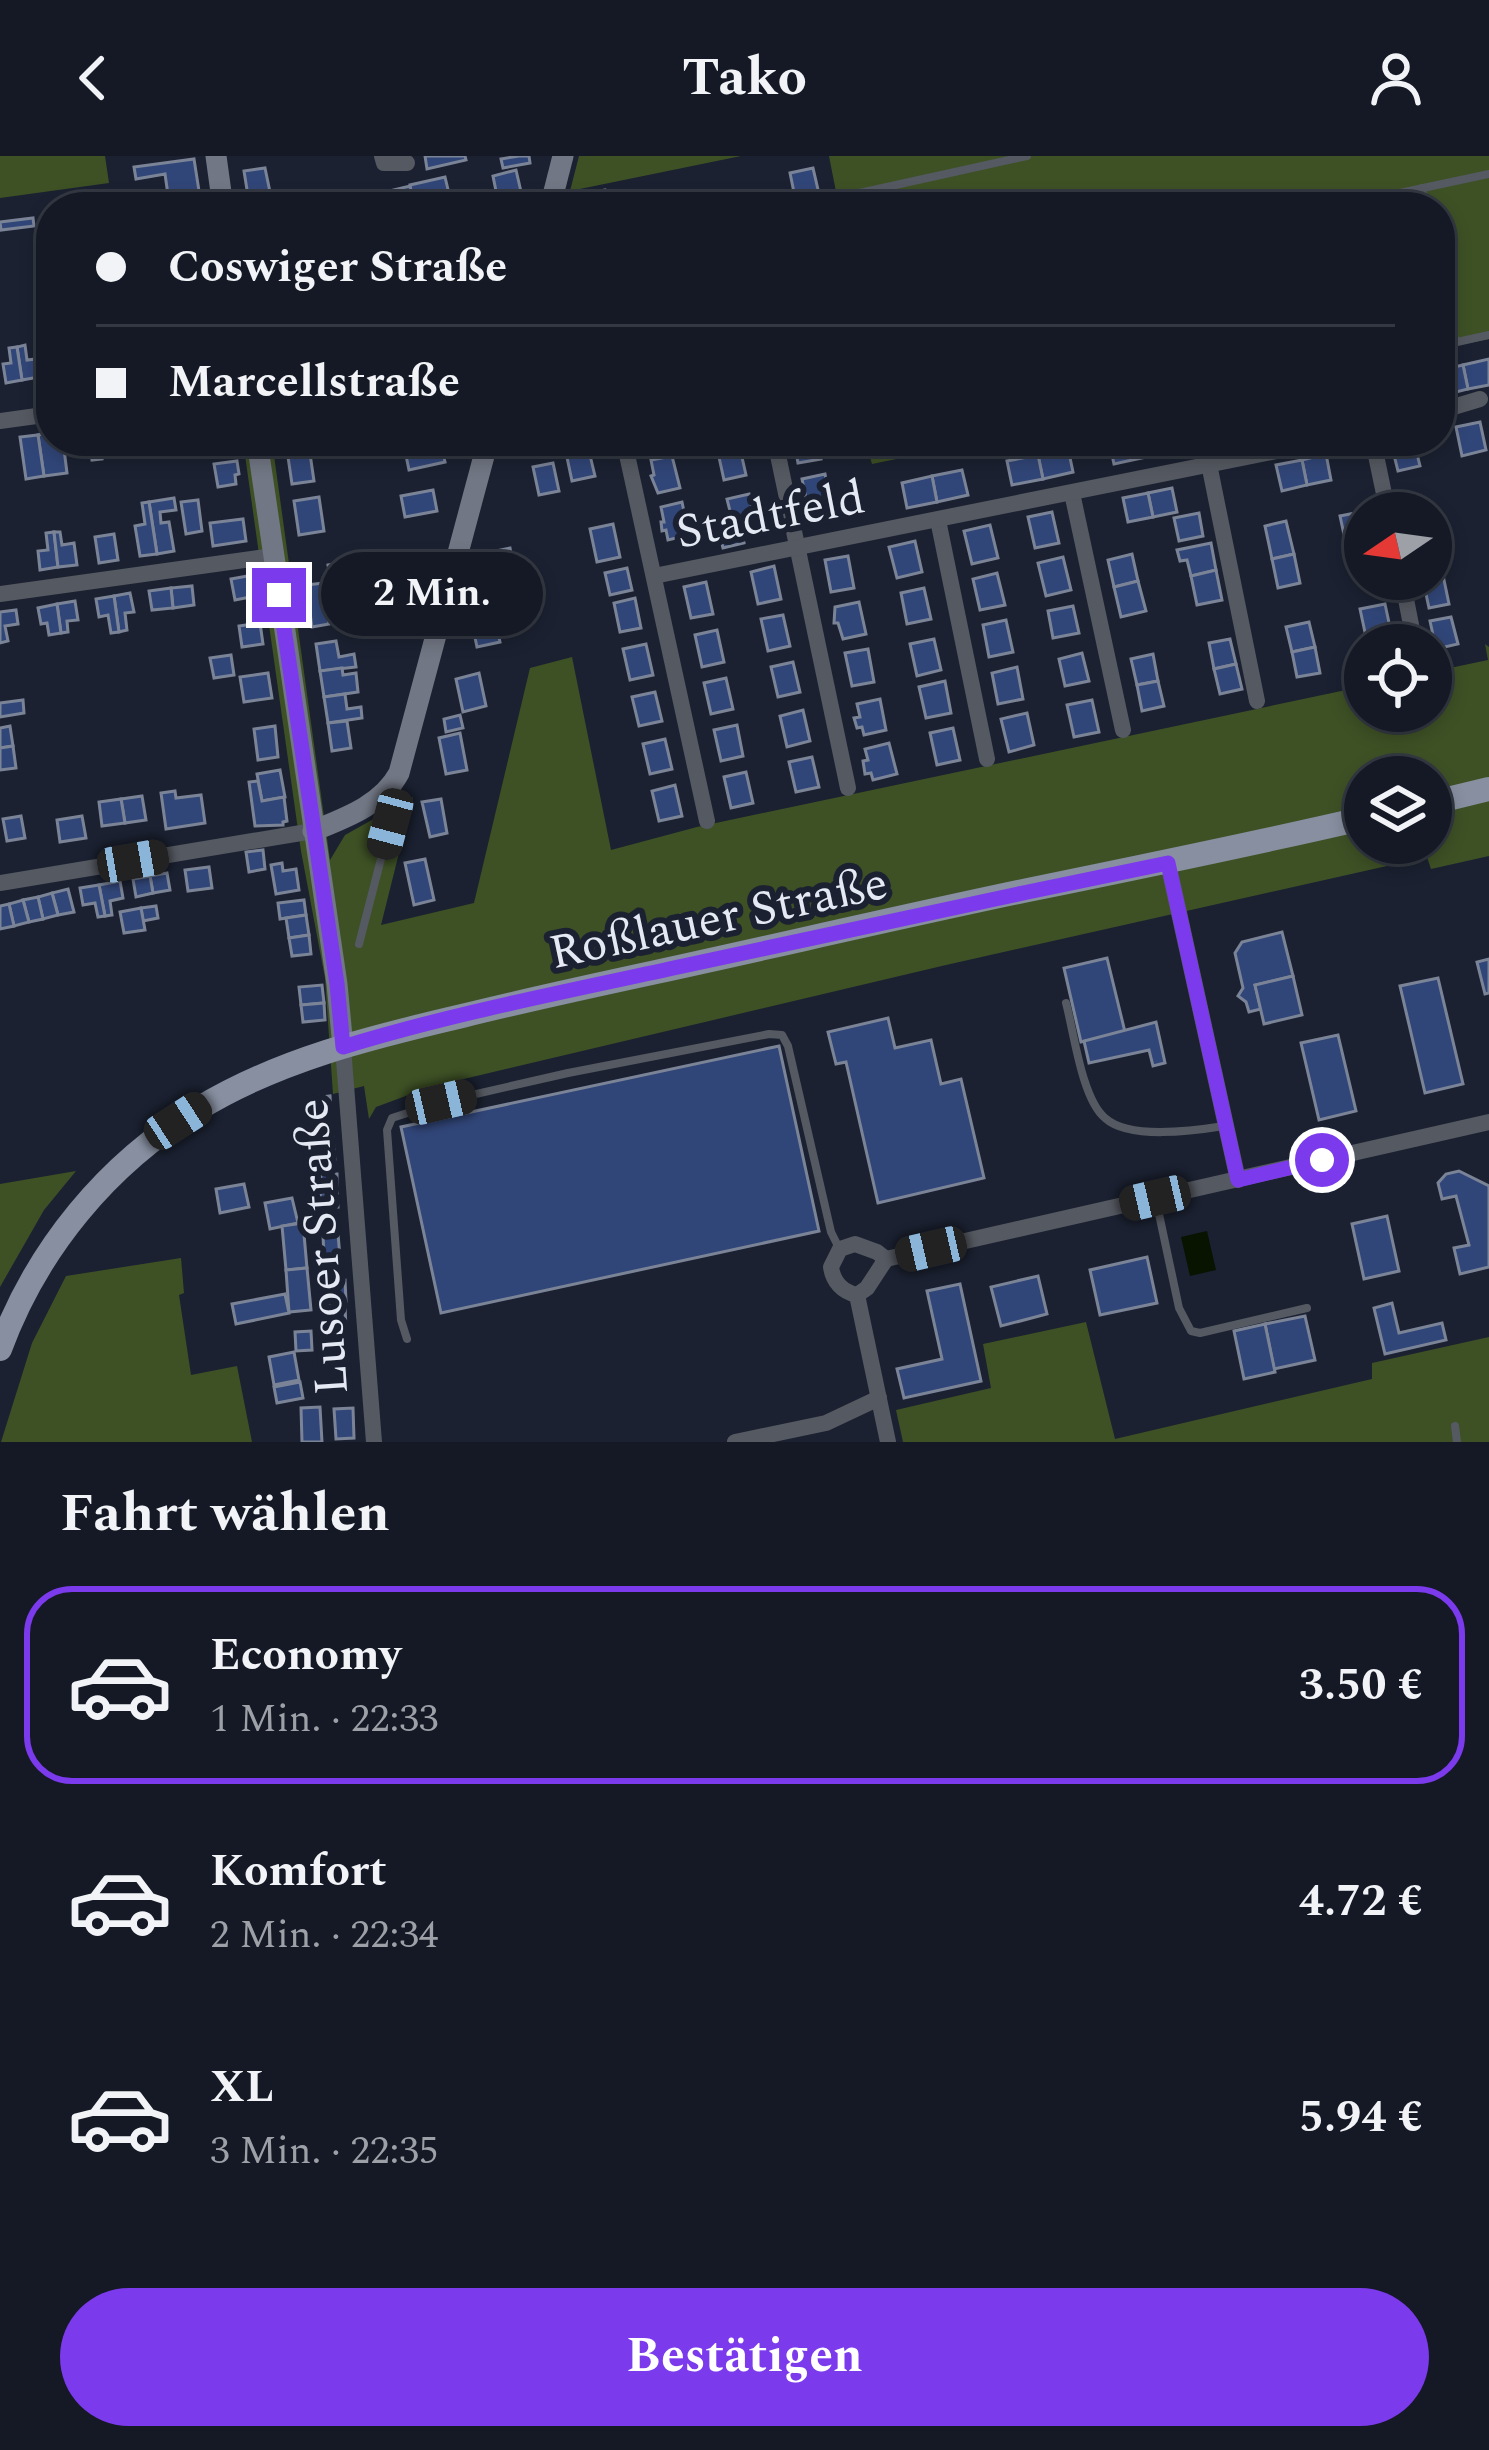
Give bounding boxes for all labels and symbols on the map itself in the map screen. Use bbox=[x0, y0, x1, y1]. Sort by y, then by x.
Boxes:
street label: Stadtfeld bbox=[670, 461, 871, 569]
north arrow bbox=[1344, 492, 1452, 600]
callout: 2 Min. bbox=[321, 553, 543, 637]
route end bbox=[252, 568, 306, 622]
car bbox=[363, 785, 417, 863]
car bbox=[94, 837, 172, 885]
street label: Roßlauer Straße bbox=[543, 847, 894, 990]
car bbox=[402, 1076, 480, 1128]
car bbox=[138, 1086, 218, 1156]
street label: Lusoer Straße bbox=[276, 1096, 369, 1398]
route start bbox=[1295, 1133, 1349, 1187]
car bbox=[1116, 1172, 1194, 1224]
car bbox=[892, 1223, 970, 1275]

